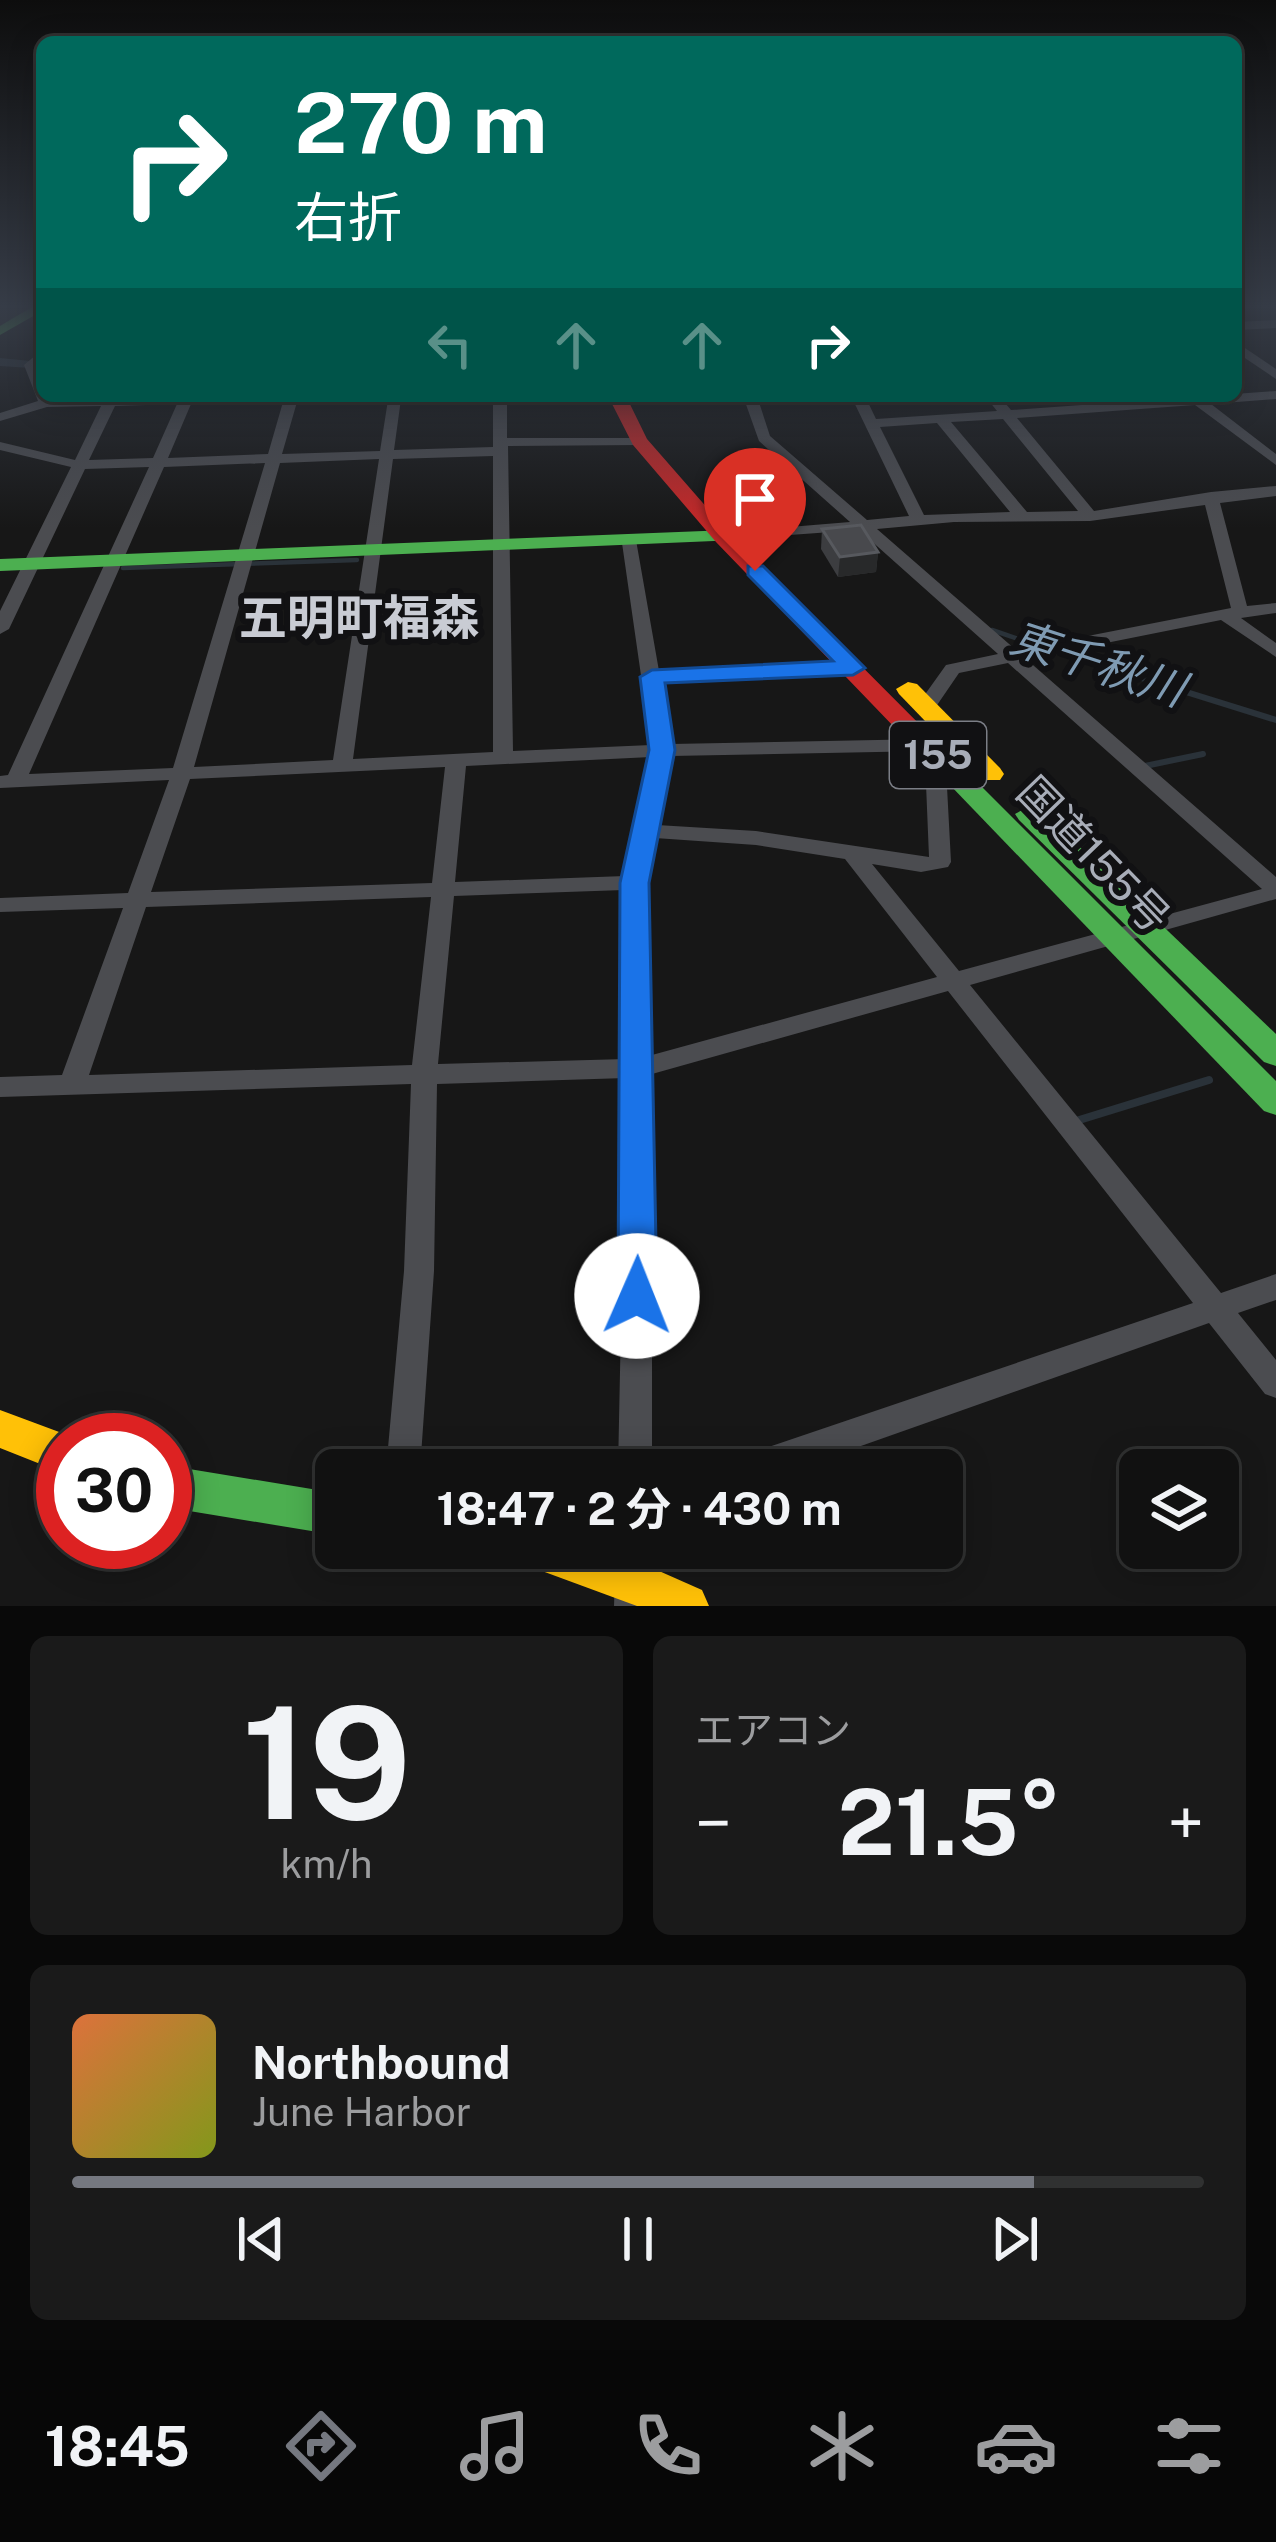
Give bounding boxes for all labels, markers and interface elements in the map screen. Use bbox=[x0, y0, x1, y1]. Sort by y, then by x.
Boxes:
text: 270 m bbox=[294, 73, 547, 172]
icon: right bbox=[96, 84, 252, 240]
text: 右折 bbox=[294, 186, 402, 249]
icon: left bbox=[417, 312, 483, 378]
icon: ahead bbox=[543, 312, 609, 378]
icon: ahead bbox=[669, 312, 735, 378]
icon: right bbox=[795, 312, 861, 378]
pin bbox=[704, 448, 806, 571]
icon: arrive bbox=[722, 466, 788, 532]
district label: 五明町福森 bbox=[239, 589, 479, 646]
water label: 東千秋川 bbox=[1004, 610, 1196, 717]
road number: 155 bbox=[890, 722, 986, 788]
street label: 国道155号 bbox=[1008, 766, 1180, 942]
position arrow bbox=[574, 1233, 700, 1359]
speed limit sign: 30 bbox=[36, 1413, 192, 1569]
map controls bbox=[1119, 1449, 1239, 1569]
button: layers bbox=[1119, 1449, 1239, 1569]
text: 18:47 · 2 分 · 430 m bbox=[436, 1482, 842, 1535]
text: 19 bbox=[242, 1671, 411, 1854]
text: エアコン bbox=[695, 1707, 851, 1753]
text: 21.5° bbox=[838, 1769, 1061, 1875]
text: − bbox=[695, 1784, 732, 1862]
text: + bbox=[1167, 1784, 1204, 1862]
text: km/h bbox=[281, 1841, 372, 1887]
text: Northbound bbox=[252, 2036, 510, 2089]
text: June Harbor bbox=[252, 2089, 471, 2135]
icon: previous bbox=[228, 2206, 294, 2272]
icon: pause bbox=[605, 2206, 671, 2272]
icon: next bbox=[982, 2206, 1048, 2272]
icon: directions bbox=[279, 2404, 363, 2488]
icon: music bbox=[453, 2404, 537, 2488]
icon: phone bbox=[626, 2404, 710, 2488]
icon: climate bbox=[800, 2404, 884, 2488]
icon: car bbox=[974, 2404, 1058, 2488]
icon: filters bbox=[1147, 2404, 1231, 2488]
text: 18:45 bbox=[45, 2415, 190, 2478]

